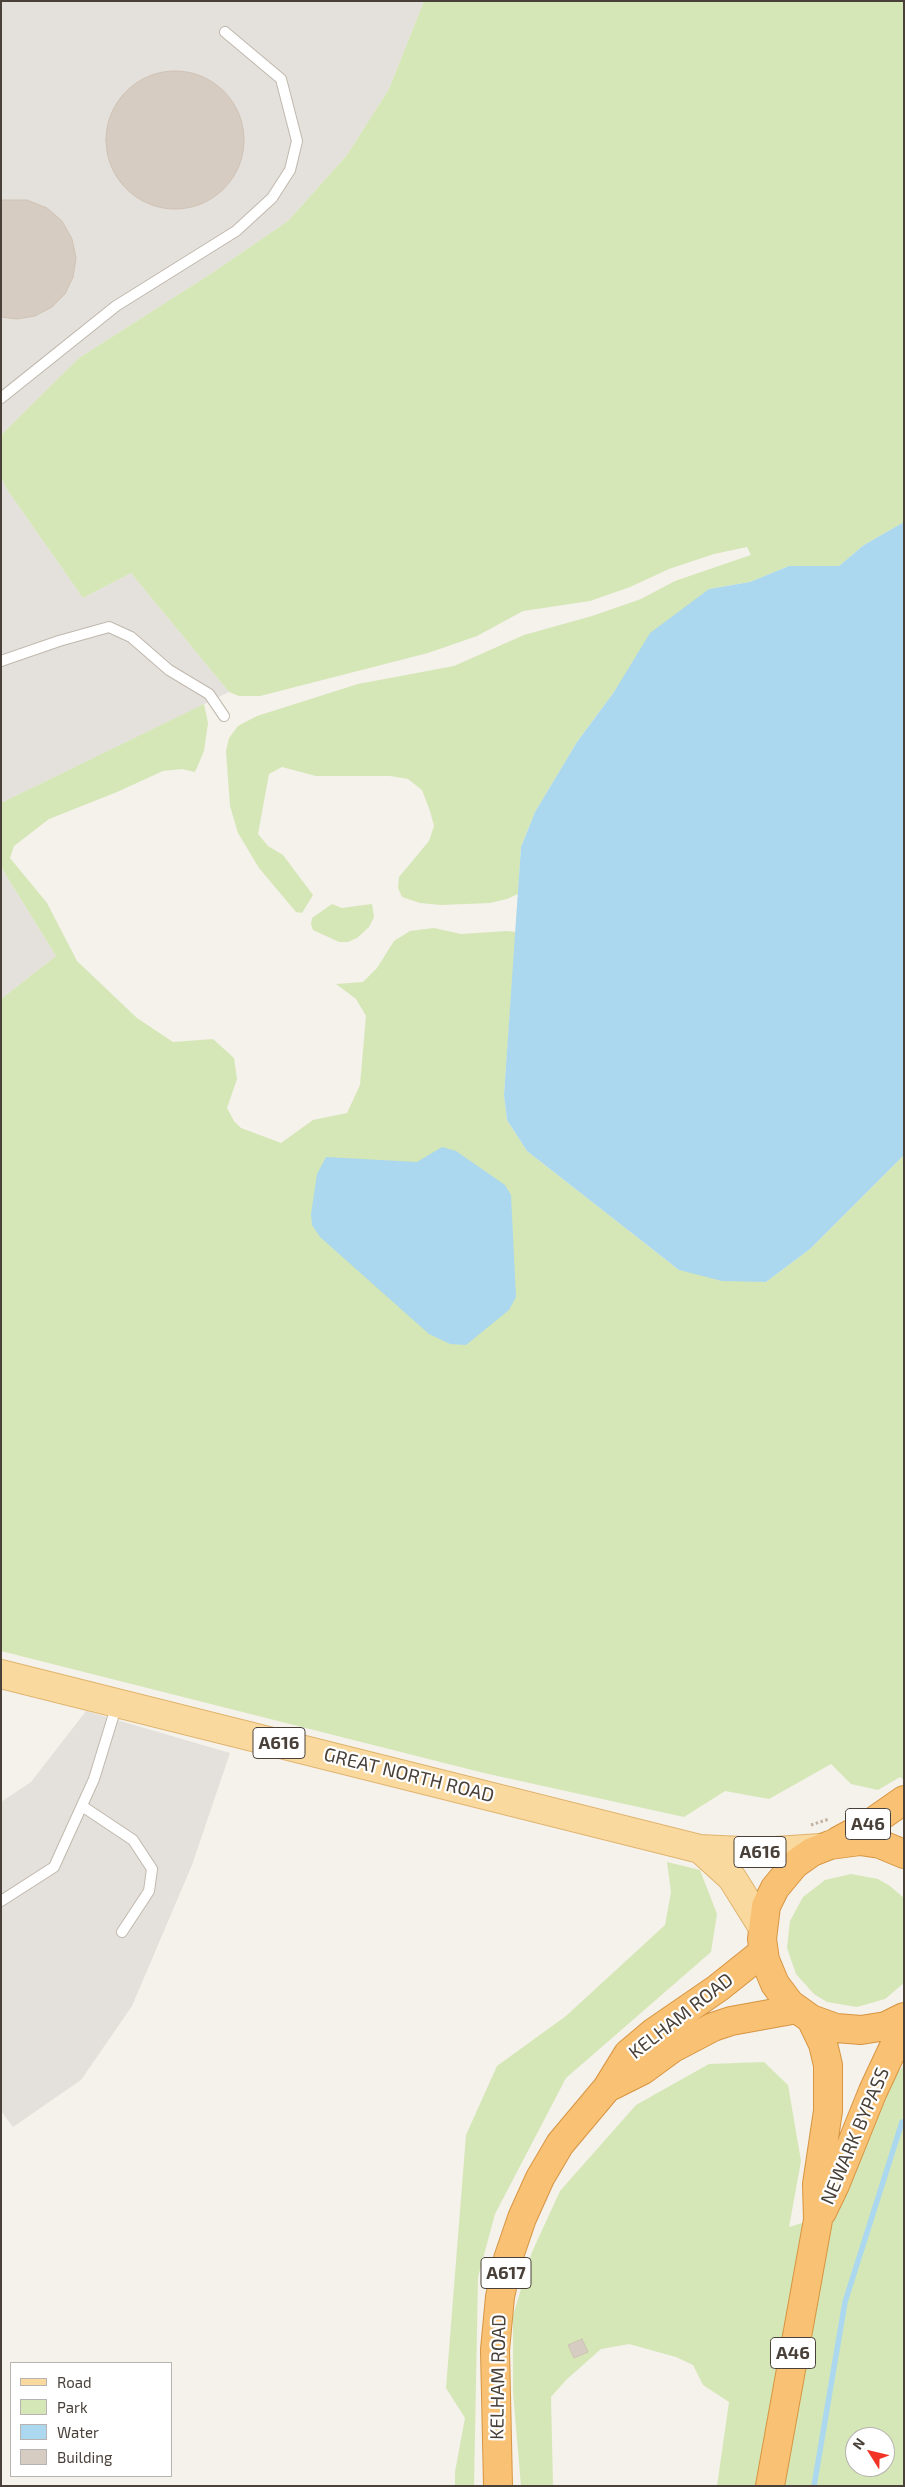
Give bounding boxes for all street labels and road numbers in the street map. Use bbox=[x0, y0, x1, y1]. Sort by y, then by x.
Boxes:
road number: A616 bbox=[253, 1728, 305, 1759]
street label: GREAT NORTH ROAD bbox=[322, 1743, 496, 1807]
road number: A46 bbox=[846, 1808, 890, 1840]
road number: A616 bbox=[734, 1836, 786, 1868]
street label: KELHAM ROAD bbox=[624, 1968, 738, 2064]
street label: NEWARK BYPASS bbox=[816, 2064, 894, 2208]
road number: A617 bbox=[481, 2258, 531, 2288]
street label: KELHAM ROAD bbox=[486, 2314, 510, 2440]
road number: A46 bbox=[770, 2338, 816, 2368]

